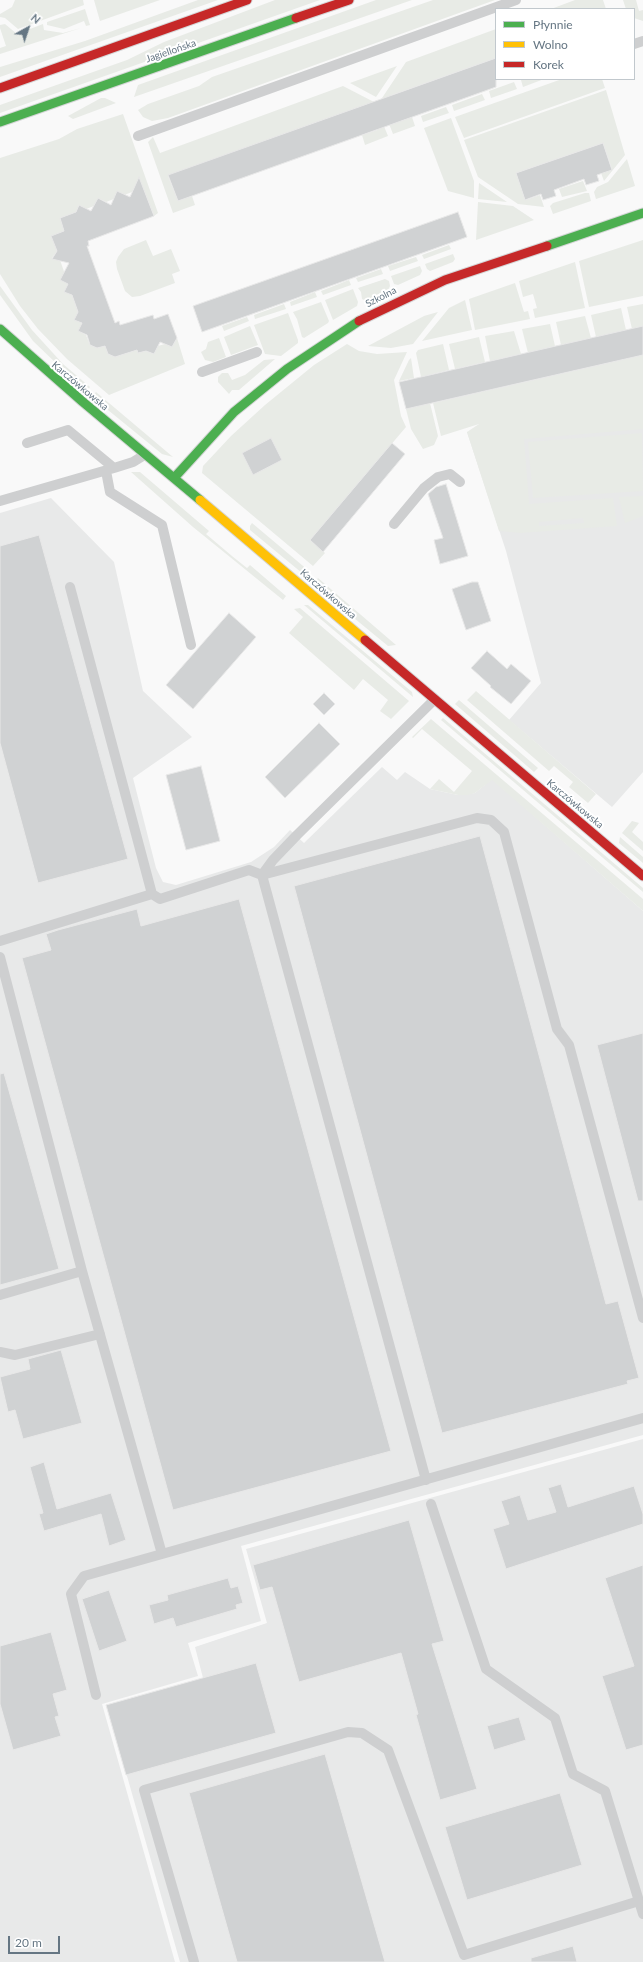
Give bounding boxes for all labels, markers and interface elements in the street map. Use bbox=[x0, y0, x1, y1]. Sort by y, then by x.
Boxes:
north arrow bbox=[8, 8, 48, 48]
legend bbox=[495, 8, 635, 80]
text: N bbox=[29, 11, 43, 26]
text: Płynnie bbox=[533, 17, 573, 32]
street label: Jagiellońska bbox=[144, 37, 198, 65]
text: Wolno bbox=[533, 37, 568, 52]
text: Korek bbox=[533, 57, 564, 72]
street label: Szkolna bbox=[364, 284, 398, 310]
street label: Karczówkowska bbox=[49, 359, 111, 413]
street label: Karczówkowska bbox=[298, 566, 358, 622]
street label: Karczówkowska bbox=[544, 777, 606, 831]
scale bar bbox=[10, 1928, 62, 1954]
text: 20 m bbox=[15, 1935, 42, 1950]

